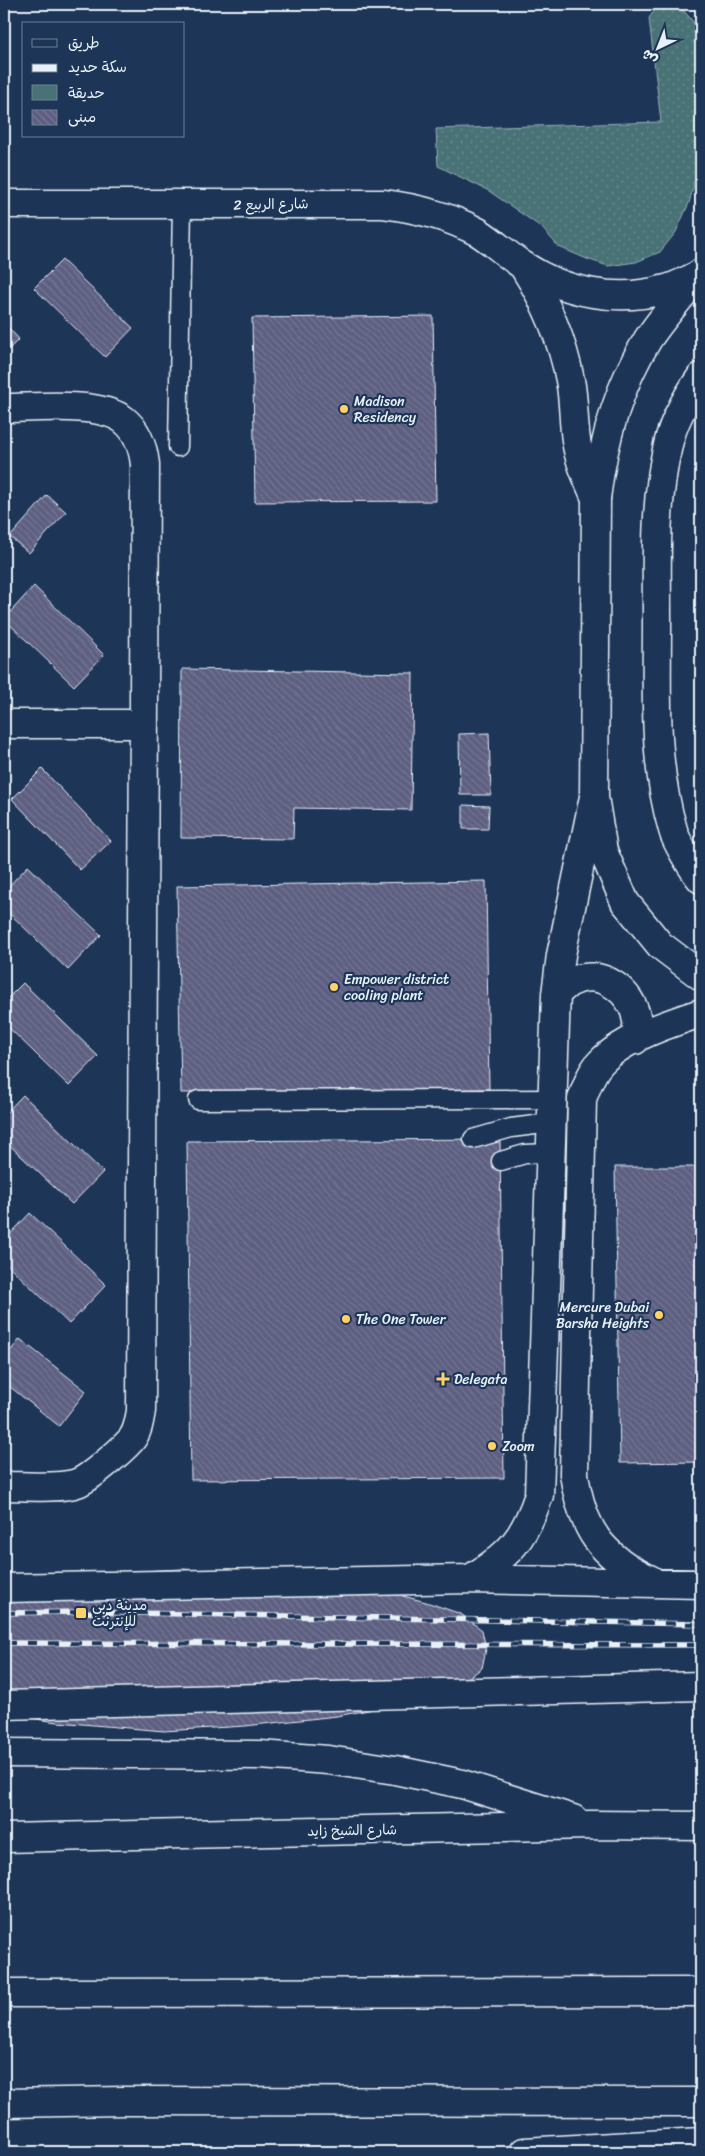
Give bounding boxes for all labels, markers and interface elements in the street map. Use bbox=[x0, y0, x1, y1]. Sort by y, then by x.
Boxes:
legend bbox=[22, 22, 185, 138]
north arrow bbox=[632, 22, 682, 72]
text: طريق bbox=[68, 30, 100, 56]
text: ش bbox=[635, 43, 664, 72]
text: سكة حديد bbox=[68, 54, 127, 80]
text: حديقة bbox=[68, 80, 105, 106]
text: مبنى bbox=[68, 104, 96, 130]
street label: شارع الربيع 2 bbox=[233, 191, 309, 218]
place label: Madison Residency bbox=[354, 389, 417, 430]
marker: Madison Residency bbox=[338, 403, 350, 415]
place label: Empower district cooling plant bbox=[344, 967, 449, 1008]
marker: Empower district cooling plant bbox=[328, 981, 340, 993]
place label: Mercure Dubai Barsha Heights bbox=[556, 1295, 650, 1336]
place label: The One Tower bbox=[356, 1307, 447, 1332]
marker: Mercure Dubai Barsha Heights bbox=[653, 1309, 665, 1321]
marker: The One Tower bbox=[340, 1313, 352, 1325]
place label: Delegata bbox=[454, 1367, 508, 1392]
marker: Delegata bbox=[436, 1372, 450, 1386]
place label: Zoom bbox=[502, 1434, 535, 1459]
marker: Zoom bbox=[486, 1440, 498, 1452]
place label: مدينة دبي للإنترنت bbox=[92, 1593, 147, 1634]
marker: مدينة دبي للإنترنت bbox=[74, 1606, 88, 1620]
street label: شارع الشيخ زايد bbox=[307, 1817, 397, 1844]

